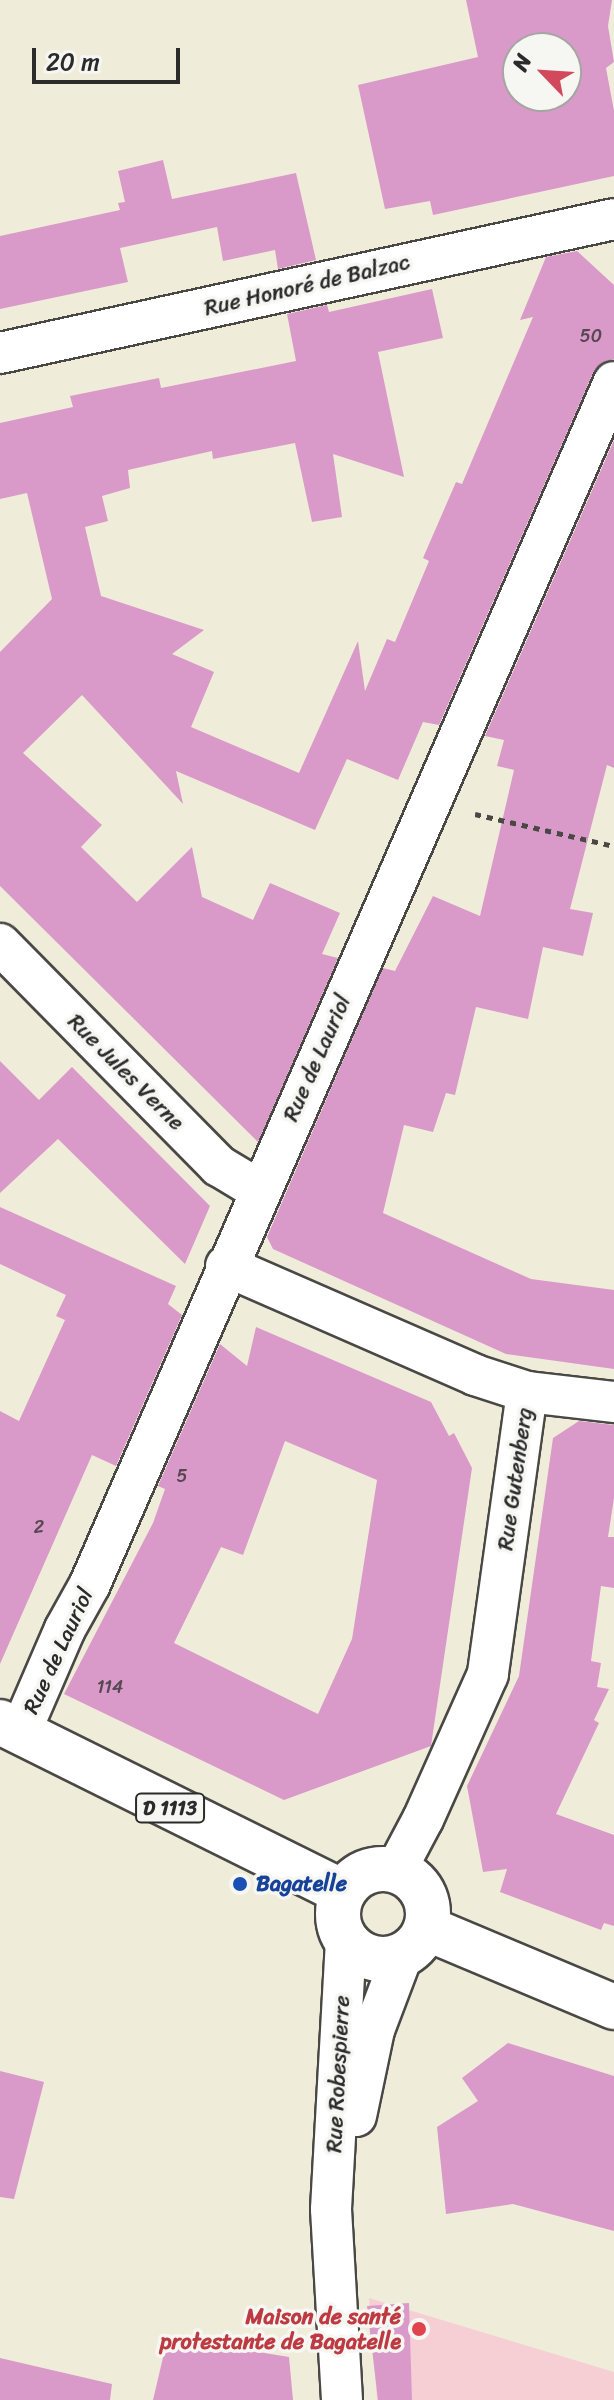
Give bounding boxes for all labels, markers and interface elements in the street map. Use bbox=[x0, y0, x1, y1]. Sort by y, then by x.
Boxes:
scale bar bbox=[36, 32, 184, 82]
north arrow bbox=[502, 32, 582, 112]
text: 20 m bbox=[46, 41, 100, 83]
text: N bbox=[501, 47, 543, 78]
street label: Rue Honoré de Balzac bbox=[202, 248, 412, 322]
house number: 50 bbox=[580, 325, 602, 347]
street label: Rue de Lauriol bbox=[277, 990, 357, 1126]
street label: Rue Jules Verne bbox=[63, 1009, 189, 1135]
street label: Rue Gutenberg bbox=[492, 1406, 538, 1552]
house number: 5 bbox=[177, 1465, 187, 1487]
house number: 2 bbox=[34, 1516, 44, 1538]
street label: Rue de Lauriol bbox=[17, 1584, 99, 1718]
house number: 114 bbox=[97, 1676, 123, 1698]
road number: D 1113 bbox=[134, 1792, 206, 1824]
place label: Bagatelle bbox=[256, 1871, 347, 1897]
marker: Bagatelle bbox=[231, 1875, 249, 1893]
street label: Rue Robespierre bbox=[321, 1994, 355, 2154]
place label: Maison de santé protestante de Bagatelle bbox=[160, 2303, 401, 2354]
marker: Maison de santé protestante de Bagatelle bbox=[408, 2318, 430, 2340]

